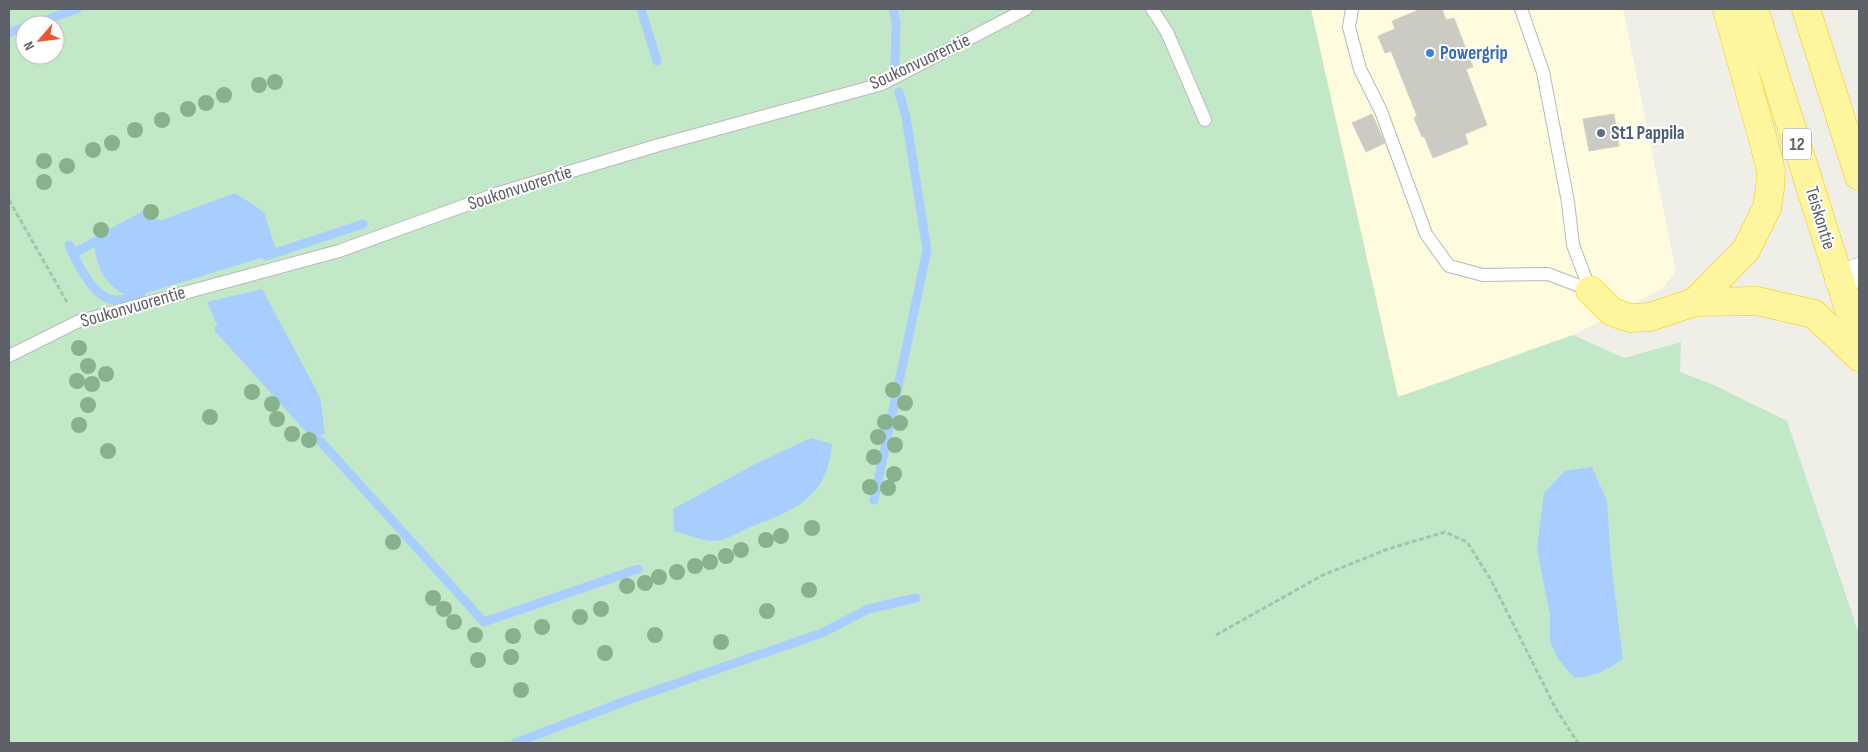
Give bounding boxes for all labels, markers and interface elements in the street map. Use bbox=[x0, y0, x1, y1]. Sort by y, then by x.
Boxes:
north arrow bbox=[15, 15, 65, 65]
street label: Soukonvuorentie bbox=[866, 29, 974, 95]
text: N bbox=[20, 39, 38, 53]
place label: Powergrip bbox=[1440, 42, 1508, 65]
marker: Powergrip bbox=[1424, 47, 1436, 59]
place label: St1 Pappila bbox=[1611, 122, 1685, 145]
marker: St1 Pappila bbox=[1595, 127, 1607, 139]
road number: 12 bbox=[1783, 128, 1811, 160]
street label: Soukonvuorentie bbox=[465, 160, 575, 216]
street label: Teiskontie bbox=[1800, 184, 1840, 252]
street label: Soukonvuorentie bbox=[78, 281, 188, 333]

